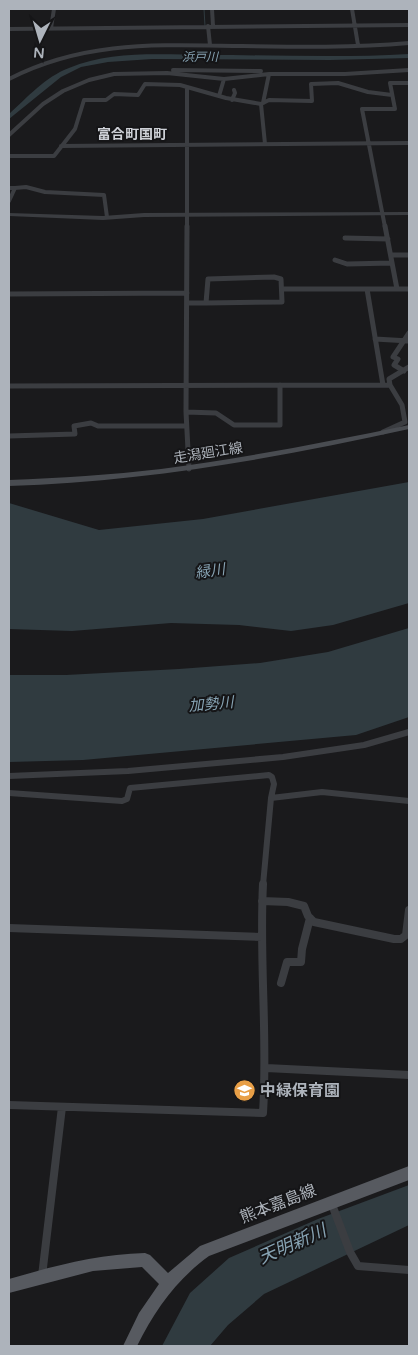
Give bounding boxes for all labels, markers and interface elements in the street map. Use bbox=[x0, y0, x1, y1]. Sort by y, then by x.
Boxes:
north arrow bbox=[15, 15, 65, 65]
text: N bbox=[33, 43, 45, 61]
water label: 浜戸川 bbox=[182, 50, 220, 64]
district label: 富合町国町 bbox=[97, 126, 167, 143]
street label: 走潟廻江線 bbox=[172, 439, 244, 467]
water label: 緑川 bbox=[194, 560, 228, 582]
water label: 加勢川 bbox=[188, 693, 236, 715]
school or university icon: 中緑保育園 bbox=[232, 1079, 256, 1103]
place label: 中緑保育園 bbox=[260, 1081, 340, 1101]
street label: 熊本嘉島線 bbox=[237, 1180, 319, 1228]
water label: 天明新川 bbox=[255, 1218, 331, 1269]

